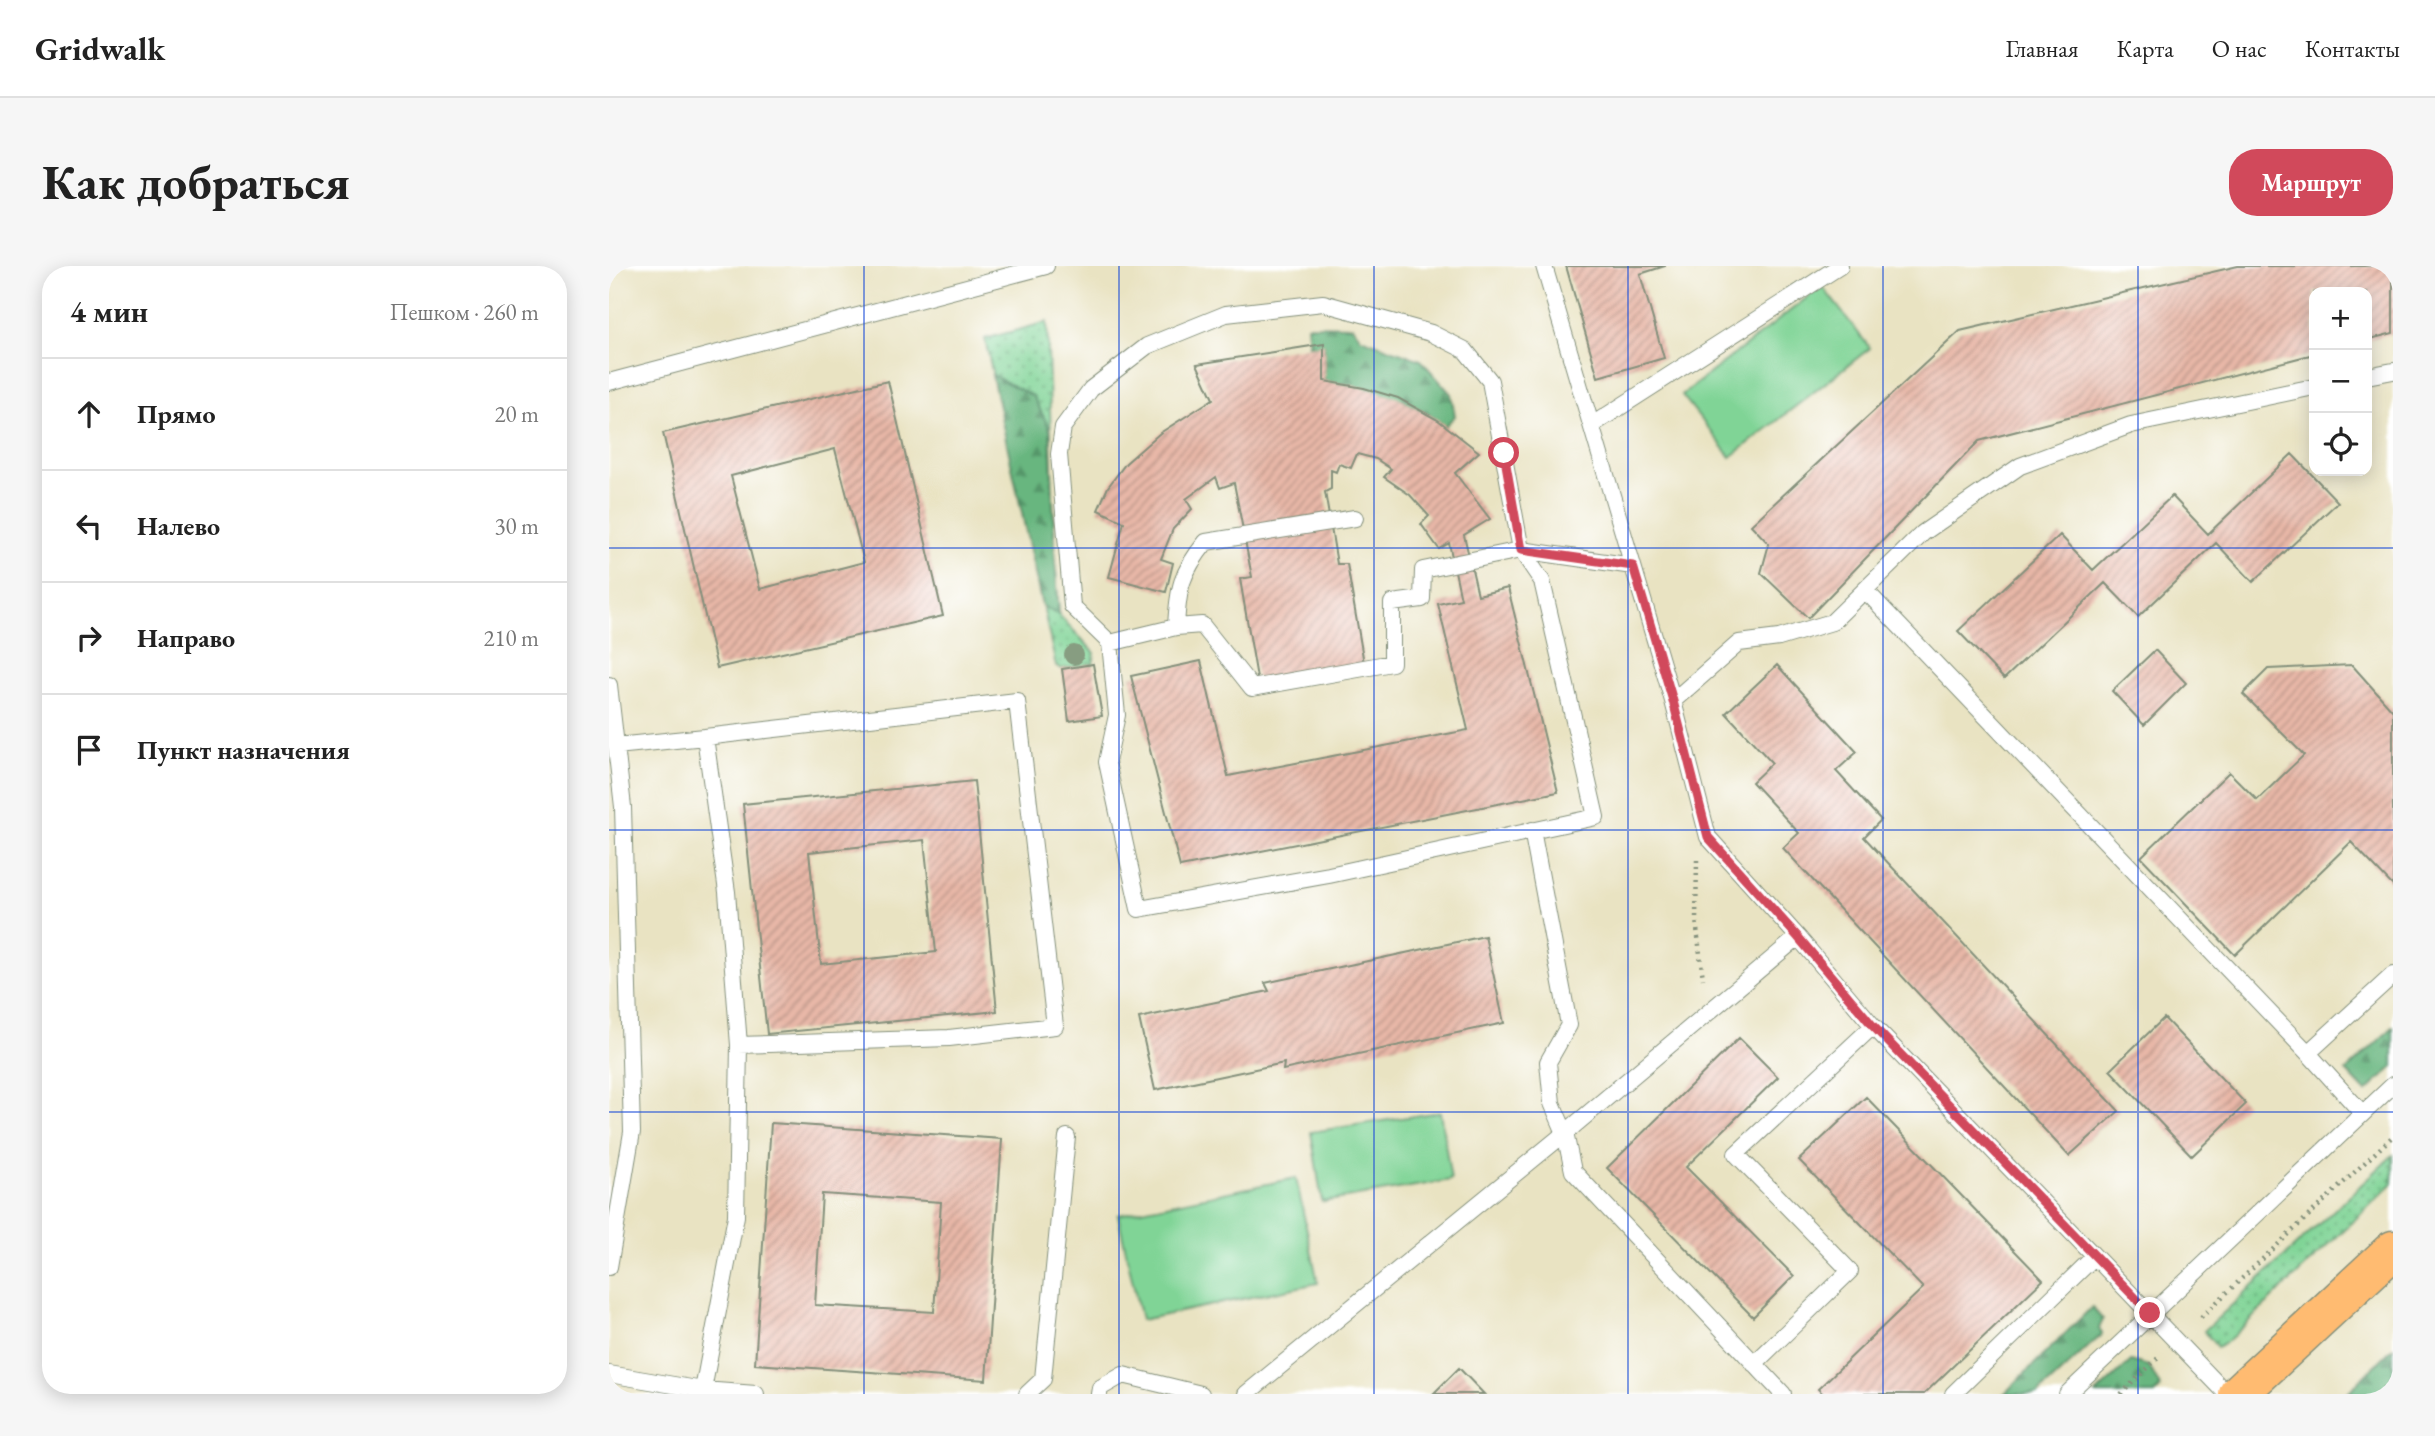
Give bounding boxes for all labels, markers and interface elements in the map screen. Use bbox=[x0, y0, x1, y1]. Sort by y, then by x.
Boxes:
text: Gridwalk bbox=[35, 27, 165, 70]
text: Главная bbox=[2005, 33, 2079, 64]
text: Карта bbox=[2117, 33, 2174, 64]
text: О нас bbox=[2212, 33, 2267, 64]
text: Контакты bbox=[2305, 33, 2400, 64]
button: Маршрут bbox=[2229, 149, 2393, 216]
text: Как добраться bbox=[42, 150, 350, 214]
map controls bbox=[2309, 287, 2372, 476]
button: + bbox=[2309, 287, 2372, 350]
text: 4 мин bbox=[70, 292, 148, 331]
text: Пешком · 260 m bbox=[390, 297, 539, 327]
button: − bbox=[2309, 350, 2372, 413]
icon: ahead bbox=[70, 395, 108, 433]
text: Прямо bbox=[137, 397, 216, 431]
text: 20 m bbox=[494, 399, 539, 429]
button: locate bbox=[2309, 413, 2372, 476]
route start bbox=[1488, 437, 1519, 468]
icon: left bbox=[70, 507, 108, 545]
text: Налево bbox=[137, 509, 220, 543]
text: 30 m bbox=[494, 511, 539, 541]
icon: right bbox=[70, 619, 108, 657]
text: Направо bbox=[137, 621, 235, 655]
text: 210 m bbox=[483, 623, 539, 653]
icon: arrive bbox=[70, 731, 108, 769]
text: Пункт назначения bbox=[137, 733, 350, 767]
route end bbox=[2134, 1297, 2165, 1328]

